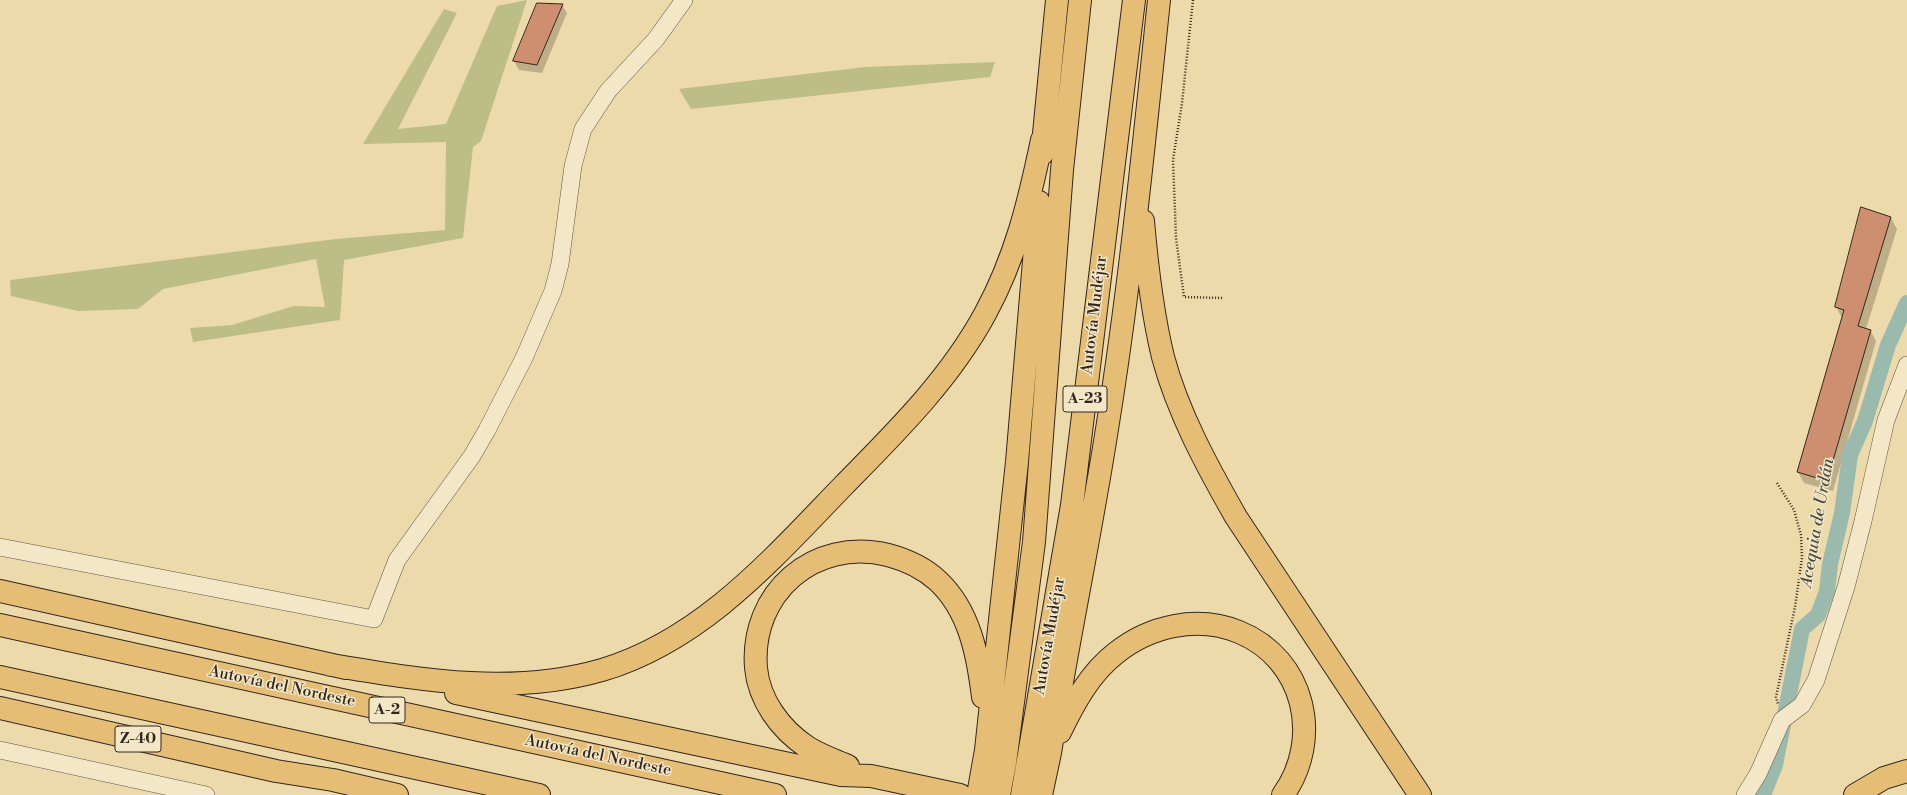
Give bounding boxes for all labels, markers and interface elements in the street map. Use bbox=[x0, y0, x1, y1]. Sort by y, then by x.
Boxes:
street label: Autovía Mudéjar bbox=[1078, 255, 1112, 375]
road number: A-23 bbox=[1063, 386, 1107, 412]
water label: Acequia de Urdán bbox=[1797, 457, 1839, 589]
street label: Autovía Mudéjar bbox=[1030, 576, 1070, 696]
street label: Autovía del Nordeste bbox=[207, 662, 357, 712]
road number: A-2 bbox=[369, 697, 405, 723]
road number: Z-40 bbox=[115, 726, 161, 752]
street label: Autovía del Nordeste bbox=[523, 731, 673, 781]

